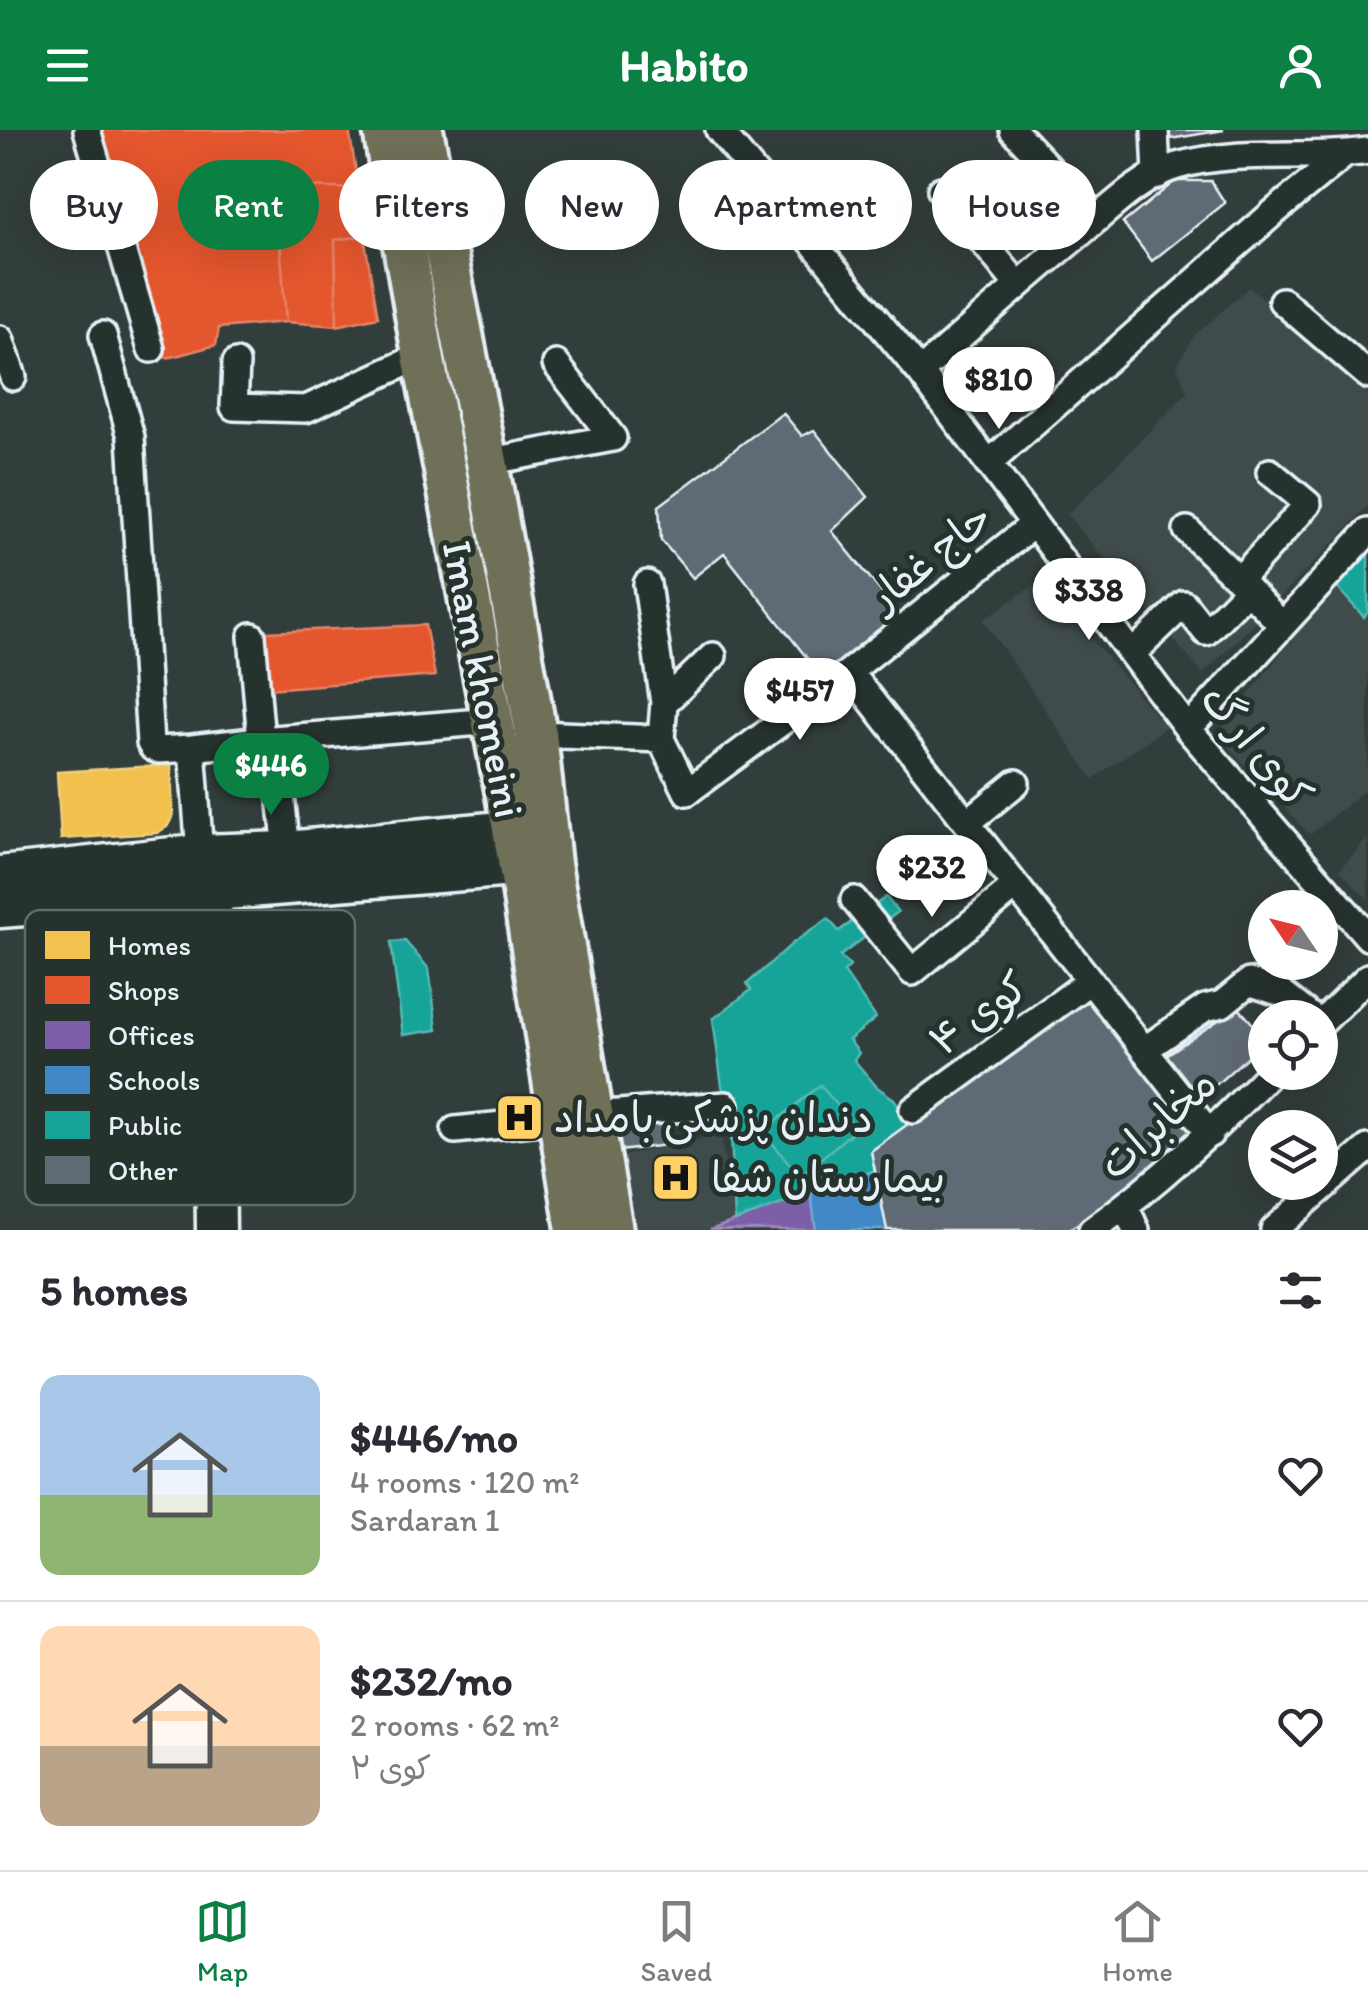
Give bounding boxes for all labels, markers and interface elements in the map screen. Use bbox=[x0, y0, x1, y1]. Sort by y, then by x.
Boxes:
icon: menu bbox=[40, 38, 95, 93]
text: Habito bbox=[619, 38, 749, 92]
icon: person bbox=[1273, 38, 1328, 93]
chip: Buy bbox=[30, 160, 158, 250]
chip: Rent bbox=[178, 160, 319, 250]
chip: Filters bbox=[339, 160, 505, 250]
chip: New bbox=[525, 160, 659, 250]
chip: Apartment bbox=[679, 160, 912, 250]
chip: House bbox=[932, 160, 1096, 250]
pin: $810 bbox=[940, 347, 1058, 432]
text: $810 bbox=[965, 360, 1033, 398]
street label: حاج غفار bbox=[856, 491, 1004, 626]
street label: Imam khomeini bbox=[432, 536, 535, 822]
pin: $338 bbox=[1030, 558, 1148, 643]
text: $338 bbox=[1055, 571, 1123, 609]
pin: $457 bbox=[741, 658, 859, 743]
text: $457 bbox=[766, 671, 834, 709]
street label: کوی ارگ bbox=[1190, 674, 1323, 819]
pin: $446 bbox=[212, 733, 330, 818]
text: $446 bbox=[235, 746, 307, 784]
pin: $232 bbox=[873, 835, 991, 920]
text: $232 bbox=[898, 848, 966, 886]
north arrow bbox=[1248, 890, 1338, 980]
map controls bbox=[1248, 890, 1338, 1200]
legend bbox=[25, 910, 355, 1205]
text: Homes bbox=[108, 928, 191, 962]
street label: کوی ۴ bbox=[919, 960, 1038, 1066]
text: Shops bbox=[108, 973, 180, 1007]
button: locate bbox=[1248, 1000, 1338, 1090]
text: Offices bbox=[108, 1018, 195, 1052]
street label: مخابرات bbox=[1088, 1057, 1227, 1189]
text: Schools bbox=[108, 1063, 200, 1097]
hospital icon: دندان‌ پزشکی بامداد bbox=[493, 1091, 545, 1143]
place label: دندان‌ پزشکی بامداد bbox=[554, 1092, 873, 1145]
text: Public bbox=[108, 1108, 182, 1142]
button: layers bbox=[1248, 1110, 1338, 1200]
hospital icon: بیمارستان شفا bbox=[650, 1151, 702, 1203]
place label: بیمارستان شفا bbox=[711, 1152, 945, 1203]
text: Other bbox=[108, 1153, 178, 1187]
icon: filters bbox=[1273, 1263, 1328, 1318]
text: 5 homes bbox=[40, 1265, 188, 1316]
text: $446/mo bbox=[350, 1412, 518, 1463]
icon: home bbox=[120, 1415, 240, 1535]
icon: heart bbox=[1273, 1448, 1328, 1503]
text: 4 rooms · 120 m² bbox=[350, 1463, 580, 1501]
text: Sardaran 1 bbox=[350, 1501, 500, 1539]
text: $232/mo bbox=[350, 1655, 513, 1706]
icon: home bbox=[120, 1666, 240, 1786]
icon: heart bbox=[1273, 1699, 1328, 1754]
text: 2 rooms · 62 m² bbox=[350, 1706, 559, 1744]
text: کوی ۲ bbox=[350, 1749, 431, 1787]
tab: Map bbox=[195, 1894, 250, 1988]
tab: Saved bbox=[640, 1894, 712, 1988]
tab: Home bbox=[1102, 1894, 1173, 1988]

